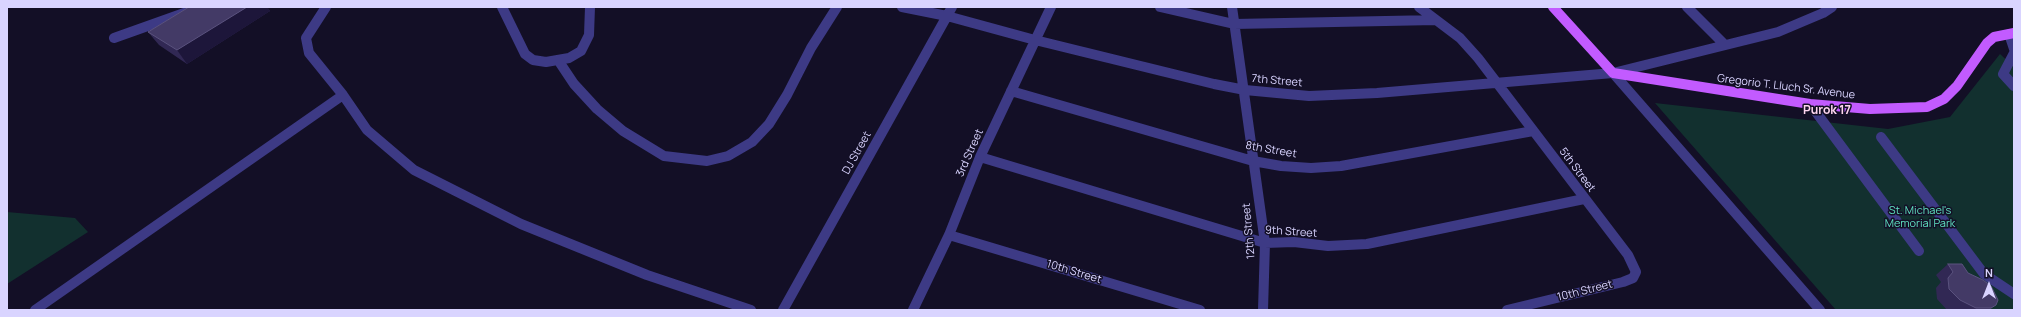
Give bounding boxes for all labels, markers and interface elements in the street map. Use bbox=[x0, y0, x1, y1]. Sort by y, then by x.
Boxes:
street label: 7th Street bbox=[1251, 72, 1303, 90]
street label: Gregorio T. Lluch Sr. Avenue bbox=[1716, 72, 1856, 102]
district label: Purok 17 bbox=[1803, 104, 1851, 118]
street label: 3rd Street bbox=[954, 127, 986, 179]
street label: DJ Street bbox=[840, 129, 874, 177]
street label: 8th Street bbox=[1244, 139, 1298, 161]
street label: 5th Street bbox=[1556, 145, 1598, 195]
street label: 12th Street bbox=[1240, 203, 1258, 259]
park label: St. Michael's Memorial Park bbox=[1885, 204, 1955, 230]
street label: 9th Street bbox=[1264, 224, 1318, 240]
street label: 10th Street bbox=[1045, 257, 1103, 287]
north arrow bbox=[1969, 265, 2009, 305]
text: N bbox=[1985, 265, 1993, 280]
street label: 10th Street bbox=[1556, 278, 1614, 304]

